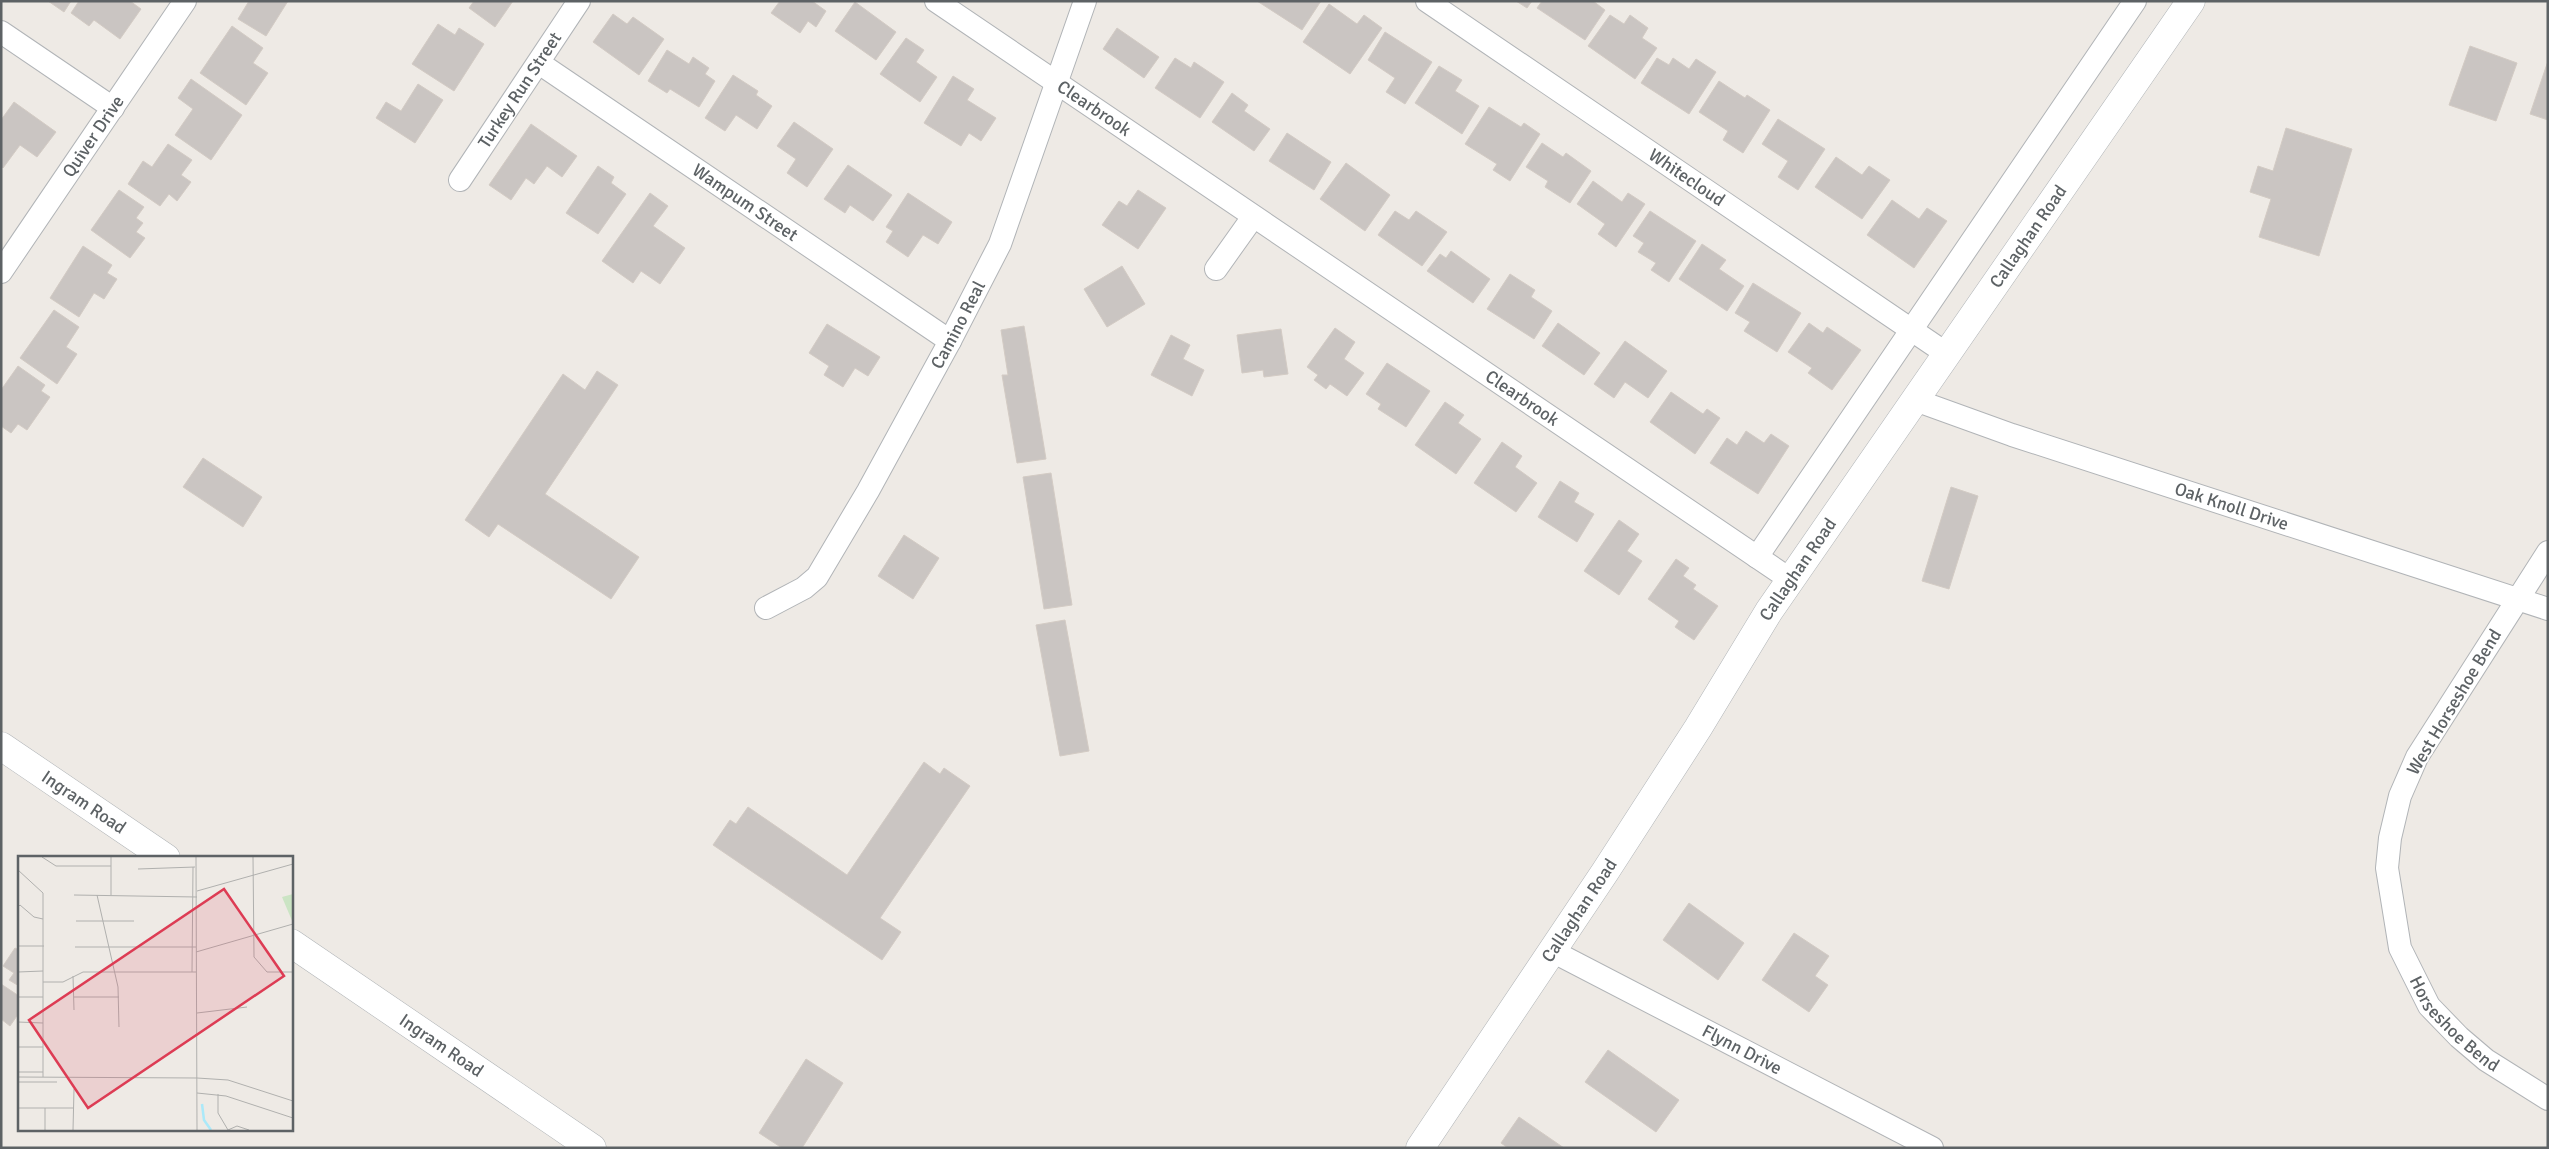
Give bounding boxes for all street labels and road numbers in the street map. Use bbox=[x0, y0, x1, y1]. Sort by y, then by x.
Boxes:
street label: Turkey Run Street bbox=[473, 28, 566, 152]
street label: Clearbrook bbox=[1053, 75, 1135, 141]
street label: Quiver Drive bbox=[58, 91, 129, 181]
street label: Whitecloud bbox=[1644, 144, 1729, 211]
street label: Wampum Street bbox=[688, 159, 802, 246]
street label: Callaghan Road bbox=[1985, 181, 2071, 292]
street label: Camino Real bbox=[926, 277, 990, 373]
street label: Clearbrook bbox=[1481, 365, 1563, 431]
street label: Oak Knoll Drive bbox=[2172, 478, 2291, 535]
street label: Callaghan Road bbox=[1755, 514, 1841, 625]
street label: West Horseshoe Bend bbox=[2402, 625, 2506, 779]
street label: Ingram Road bbox=[37, 766, 130, 839]
street label: Callaghan Road bbox=[1537, 854, 1622, 966]
street label: Horseshoe Bend bbox=[2405, 972, 2503, 1077]
street label: Ingram Road bbox=[395, 1009, 488, 1082]
street label: Flynn Drive bbox=[1698, 1020, 1786, 1079]

